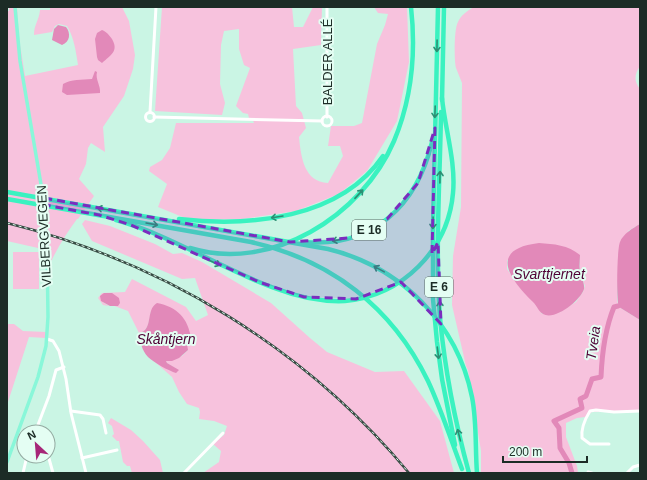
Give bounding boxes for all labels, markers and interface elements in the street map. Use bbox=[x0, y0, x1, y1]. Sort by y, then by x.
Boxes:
street label: BALDER ALLÉ bbox=[320, 18, 335, 105]
one-way arrow bbox=[433, 39, 441, 52]
one-way arrow bbox=[432, 105, 439, 118]
one-way arrow bbox=[436, 171, 444, 184]
street label: VILBERGVEGEN bbox=[34, 185, 54, 287]
one-way arrow bbox=[354, 189, 363, 199]
one-way arrow bbox=[97, 205, 110, 213]
one-way arrow bbox=[271, 213, 284, 221]
one-way arrow bbox=[429, 216, 437, 229]
one-way arrow bbox=[145, 220, 158, 228]
road number: E 16 bbox=[352, 220, 386, 240]
one-way arrow bbox=[331, 236, 344, 244]
one-way arrow bbox=[209, 259, 221, 267]
one-way arrow bbox=[373, 264, 385, 272]
water label: Svarttjernet bbox=[513, 266, 586, 282]
road number: E 6 bbox=[425, 277, 453, 297]
one-way arrow bbox=[436, 301, 443, 314]
water label: Tveia bbox=[583, 325, 603, 361]
water label: Skåntjern bbox=[136, 331, 196, 347]
one-way arrow bbox=[434, 346, 442, 359]
north arrow bbox=[16, 424, 56, 464]
text: N bbox=[25, 428, 38, 442]
one-way arrow bbox=[455, 429, 462, 442]
scale bar bbox=[503, 438, 587, 464]
text: 200 m bbox=[509, 445, 542, 459]

